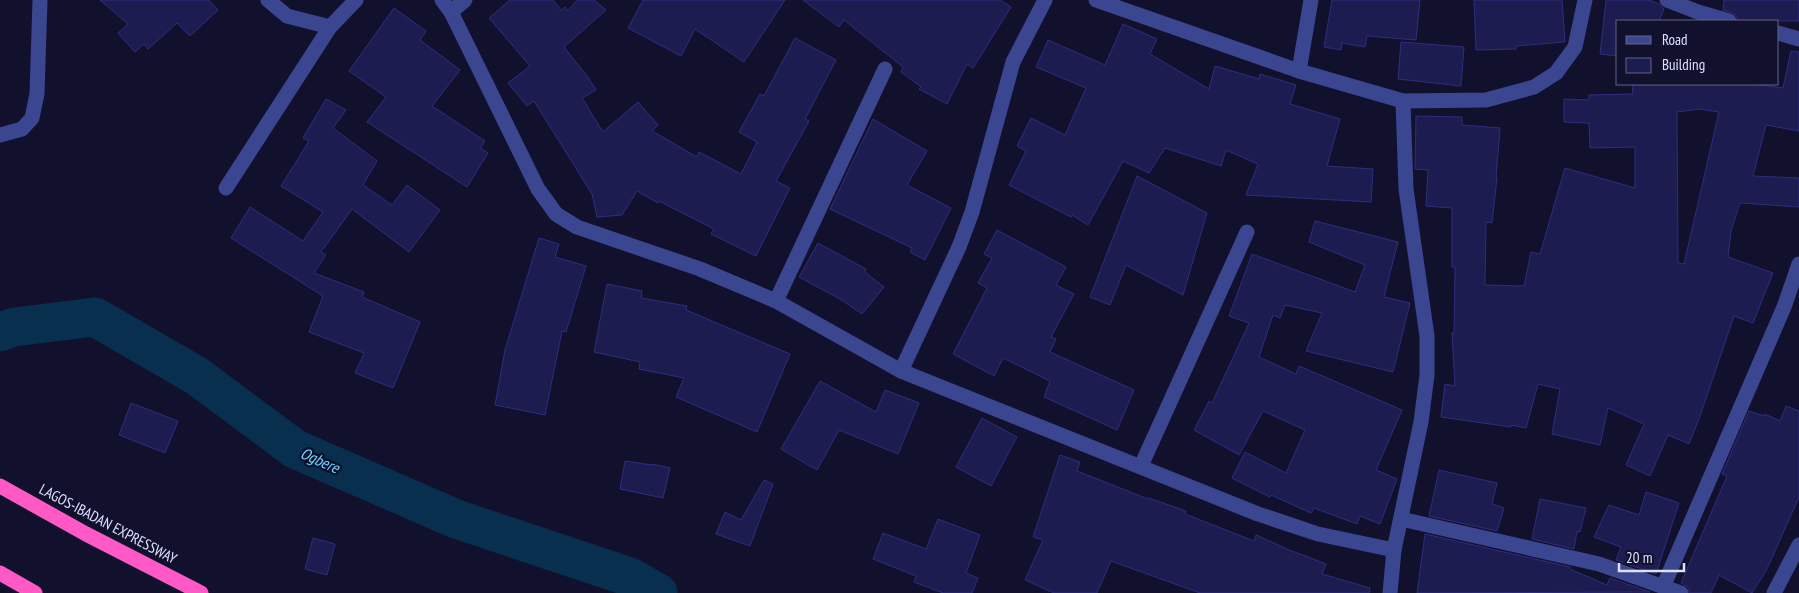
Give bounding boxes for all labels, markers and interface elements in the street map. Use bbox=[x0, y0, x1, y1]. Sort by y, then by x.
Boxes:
legend bbox=[1616, 20, 1779, 85]
text: Road bbox=[1662, 30, 1688, 49]
text: Building bbox=[1662, 55, 1705, 74]
water label: Ogbere bbox=[298, 443, 344, 478]
street label: LAGOS-IBADAN EXPRESSWAY bbox=[36, 479, 180, 568]
scale bar bbox=[1619, 540, 1684, 572]
text: 20 m bbox=[1626, 548, 1652, 567]

